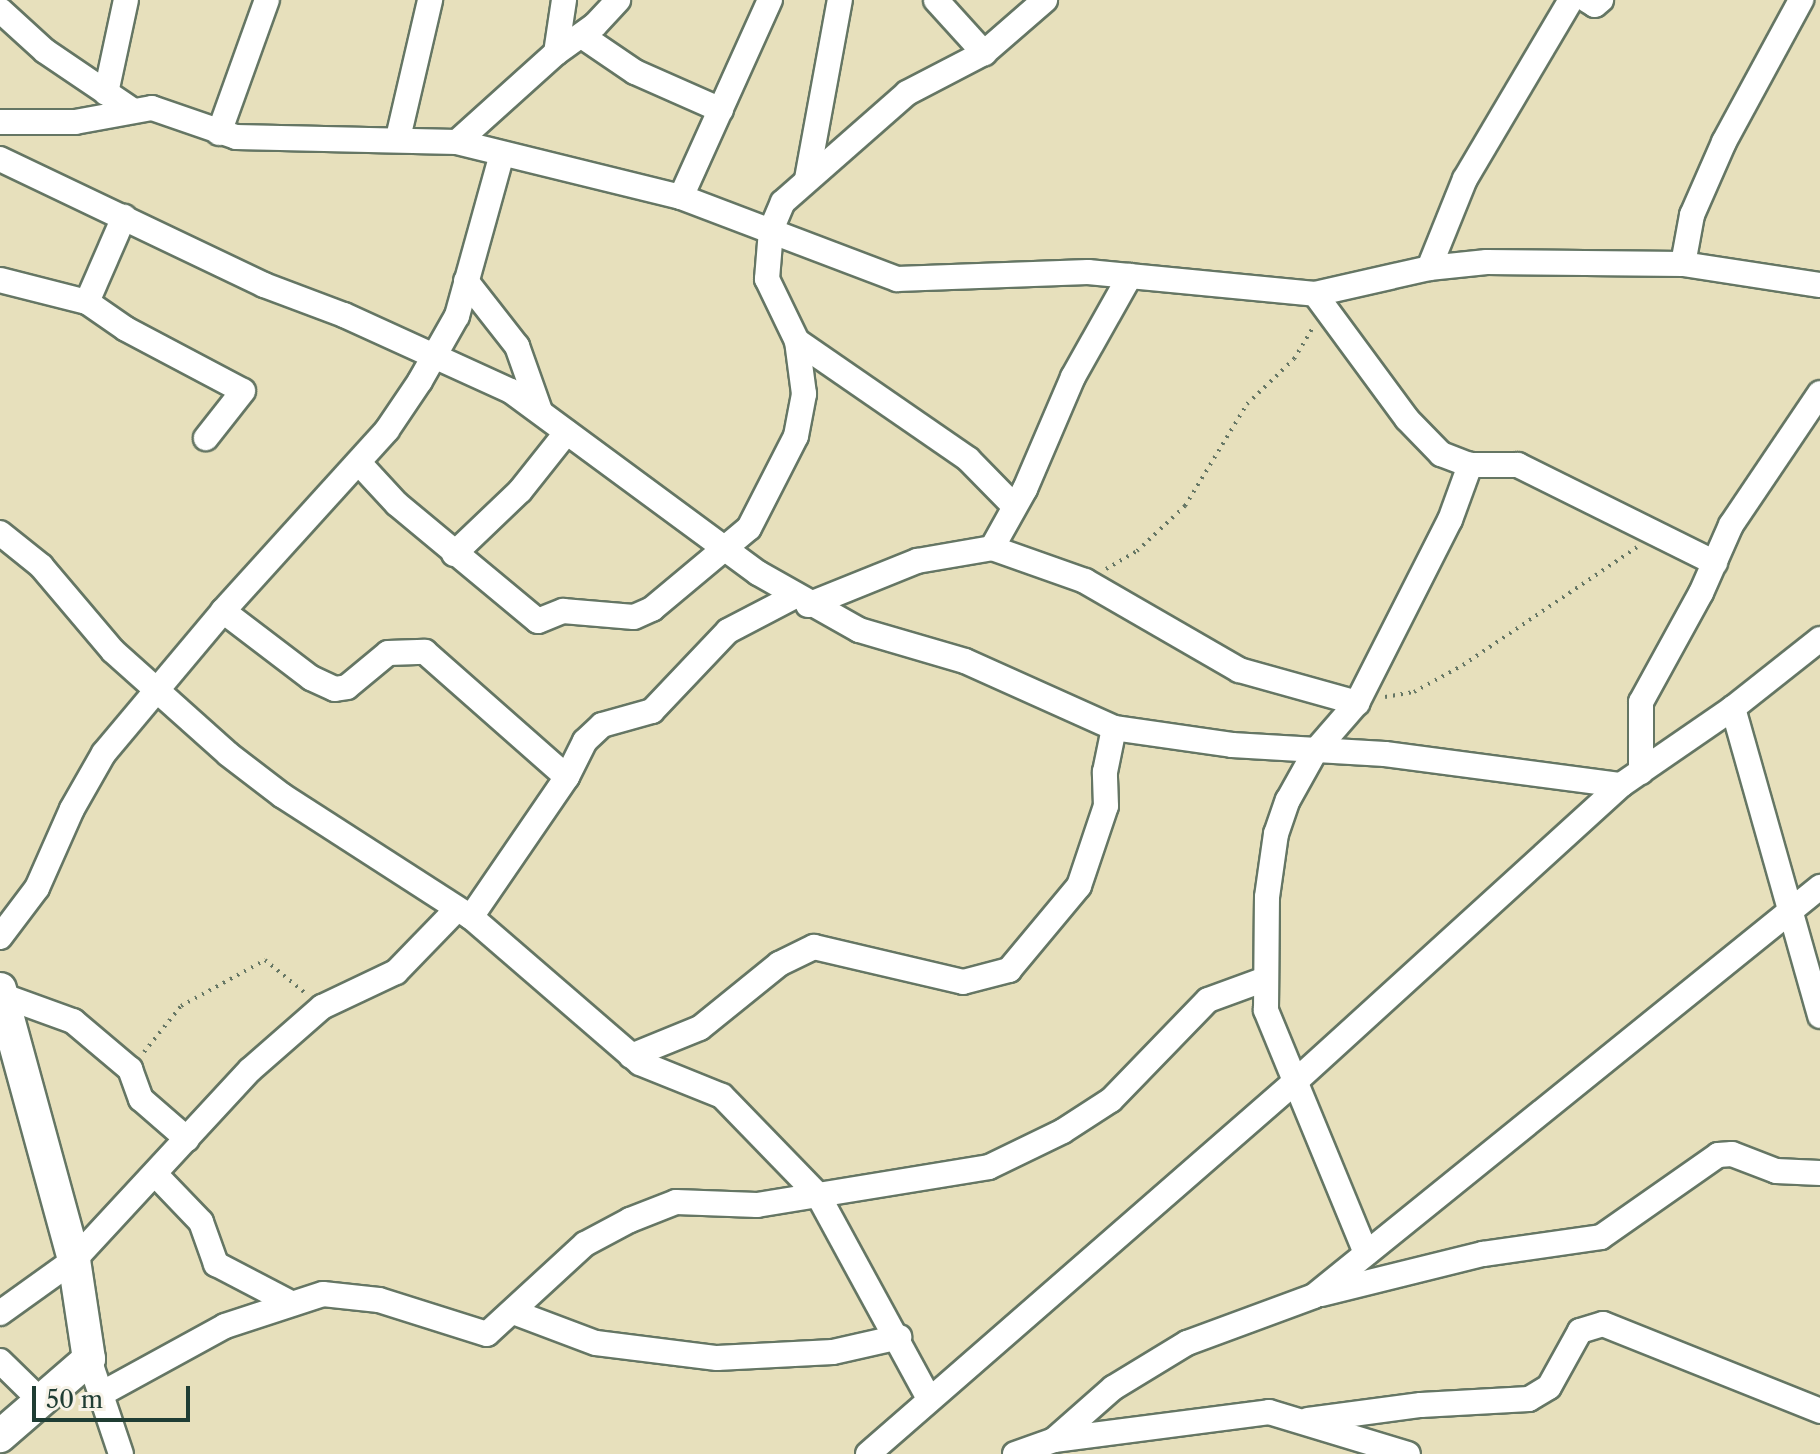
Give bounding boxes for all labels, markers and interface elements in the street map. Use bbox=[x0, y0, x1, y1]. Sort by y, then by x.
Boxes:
scale bar bbox=[36, 1370, 194, 1420]
text: 50 m bbox=[46, 1385, 103, 1414]

